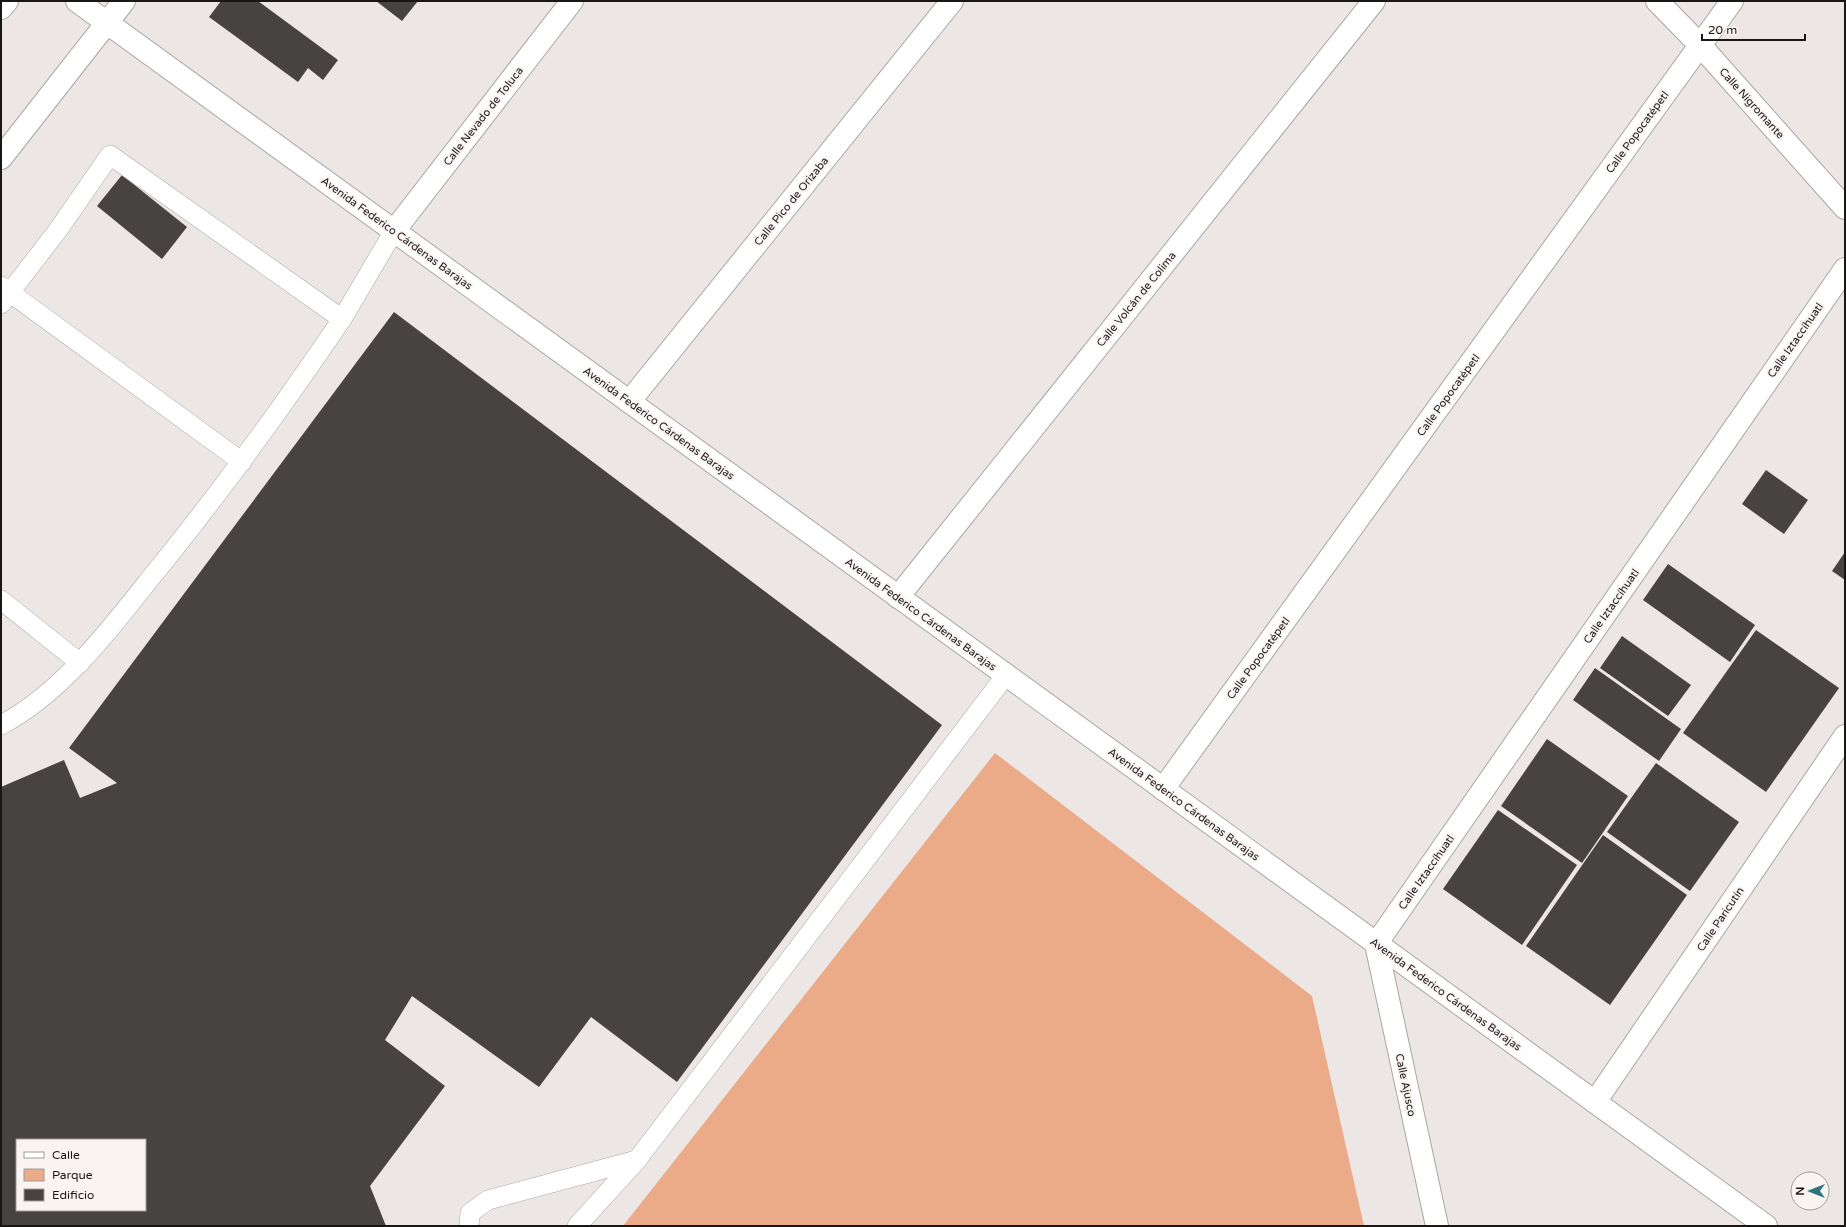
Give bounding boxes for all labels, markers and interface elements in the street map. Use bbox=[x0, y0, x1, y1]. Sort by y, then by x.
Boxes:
scale bar bbox=[1702, 16, 1805, 42]
text: 20 m bbox=[1708, 23, 1737, 37]
street label: Calle Nevado de Toluca bbox=[441, 64, 526, 168]
street label: Calle Nigromante bbox=[1716, 65, 1787, 141]
street label: Calle Popocatépetl bbox=[1603, 89, 1672, 176]
street label: Calle Pico de Orizaba bbox=[752, 154, 831, 248]
street label: Avenida Federico Cárdenas Barajas bbox=[319, 174, 475, 293]
street label: Calle Volcán de Colima bbox=[1094, 249, 1179, 349]
street label: Calle Iztaccíhuatl bbox=[1765, 300, 1826, 380]
street label: Calle Popocatépetl bbox=[1414, 352, 1483, 439]
street label: Avenida Federico Cárdenas Barajas bbox=[581, 364, 737, 483]
street label: Avenida Federico Cárdenas Barajas bbox=[843, 555, 999, 674]
street label: Calle Iztaccíhuatl bbox=[1581, 566, 1642, 646]
street label: Calle Popocatépetl bbox=[1224, 615, 1293, 702]
street label: Avenida Federico Cárdenas Barajas bbox=[1106, 745, 1262, 864]
street label: Calle Iztaccíhuatl bbox=[1396, 832, 1457, 912]
street label: Calle Paricutín bbox=[1694, 885, 1747, 954]
street label: Avenida Federico Cárdenas Barajas bbox=[1368, 935, 1524, 1054]
street label: Calle Ajusco bbox=[1393, 1053, 1419, 1118]
legend bbox=[16, 1139, 146, 1211]
text: Calle bbox=[52, 1148, 80, 1162]
text: Parque bbox=[52, 1168, 93, 1182]
north arrow bbox=[1790, 1171, 1830, 1211]
text: N bbox=[1794, 1187, 1807, 1195]
text: Edificio bbox=[52, 1188, 94, 1202]

